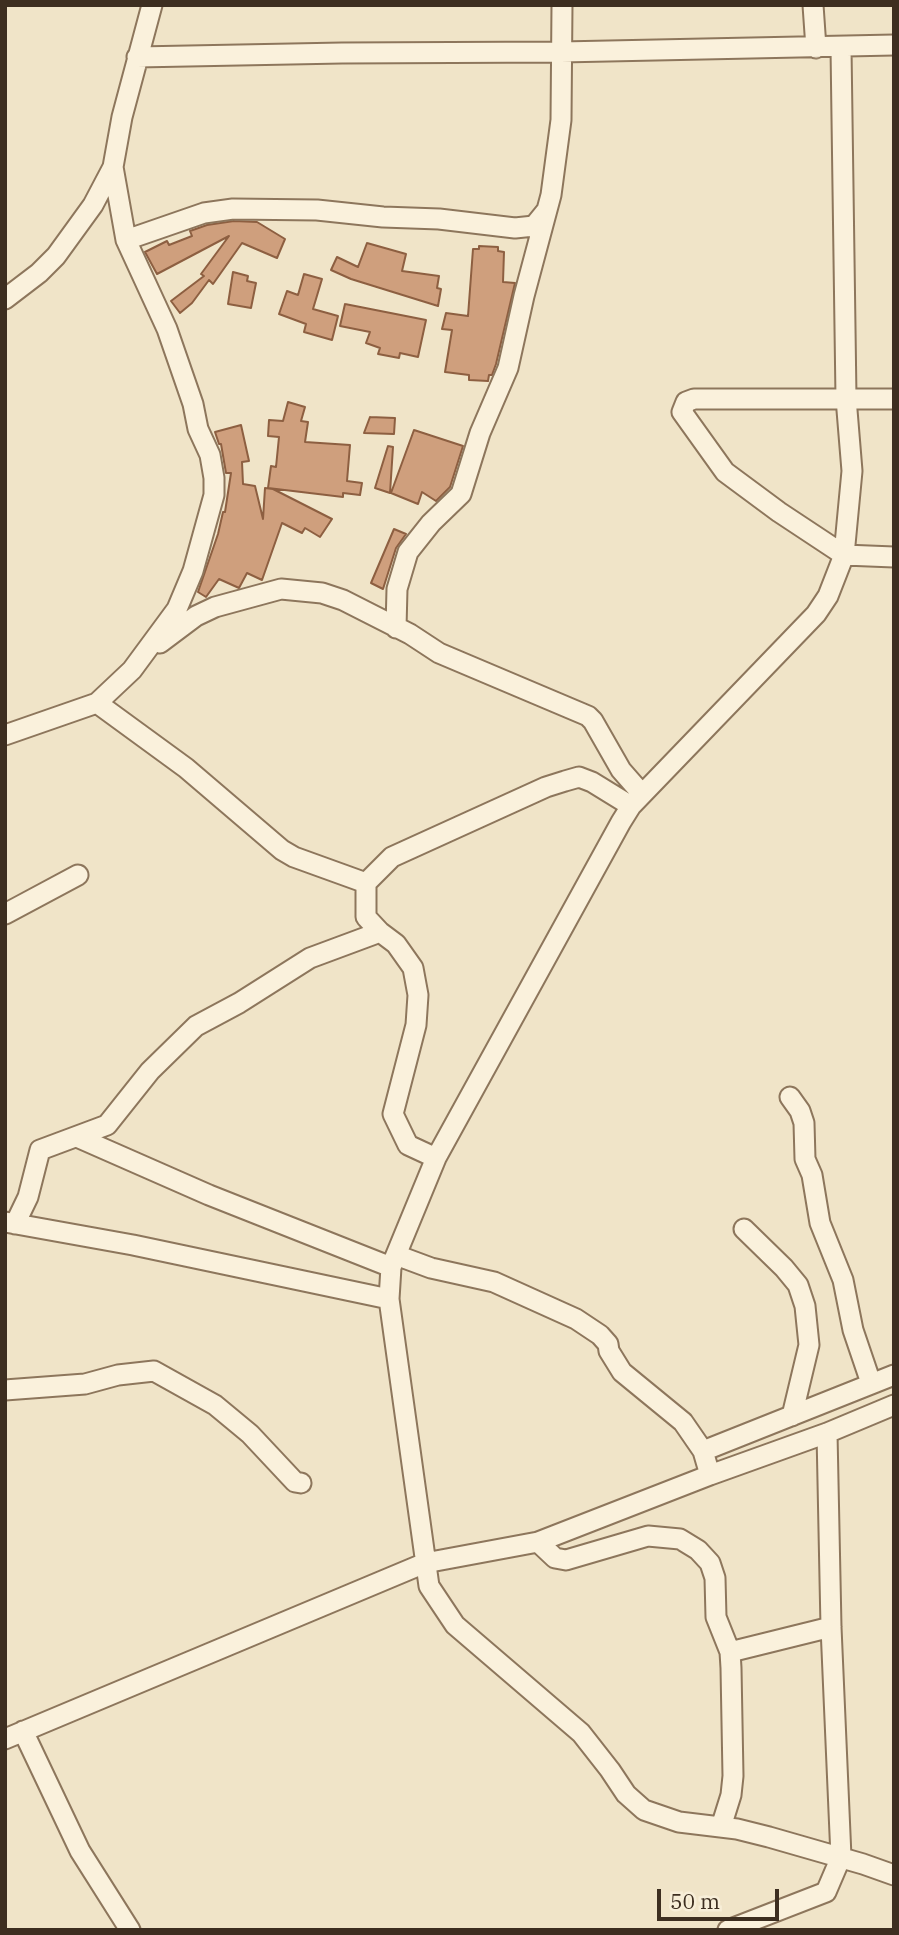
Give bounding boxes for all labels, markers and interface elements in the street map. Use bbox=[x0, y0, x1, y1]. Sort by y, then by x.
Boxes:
scale bar bbox=[661, 1876, 783, 1920]
text: 50 m bbox=[670, 1887, 720, 1915]

